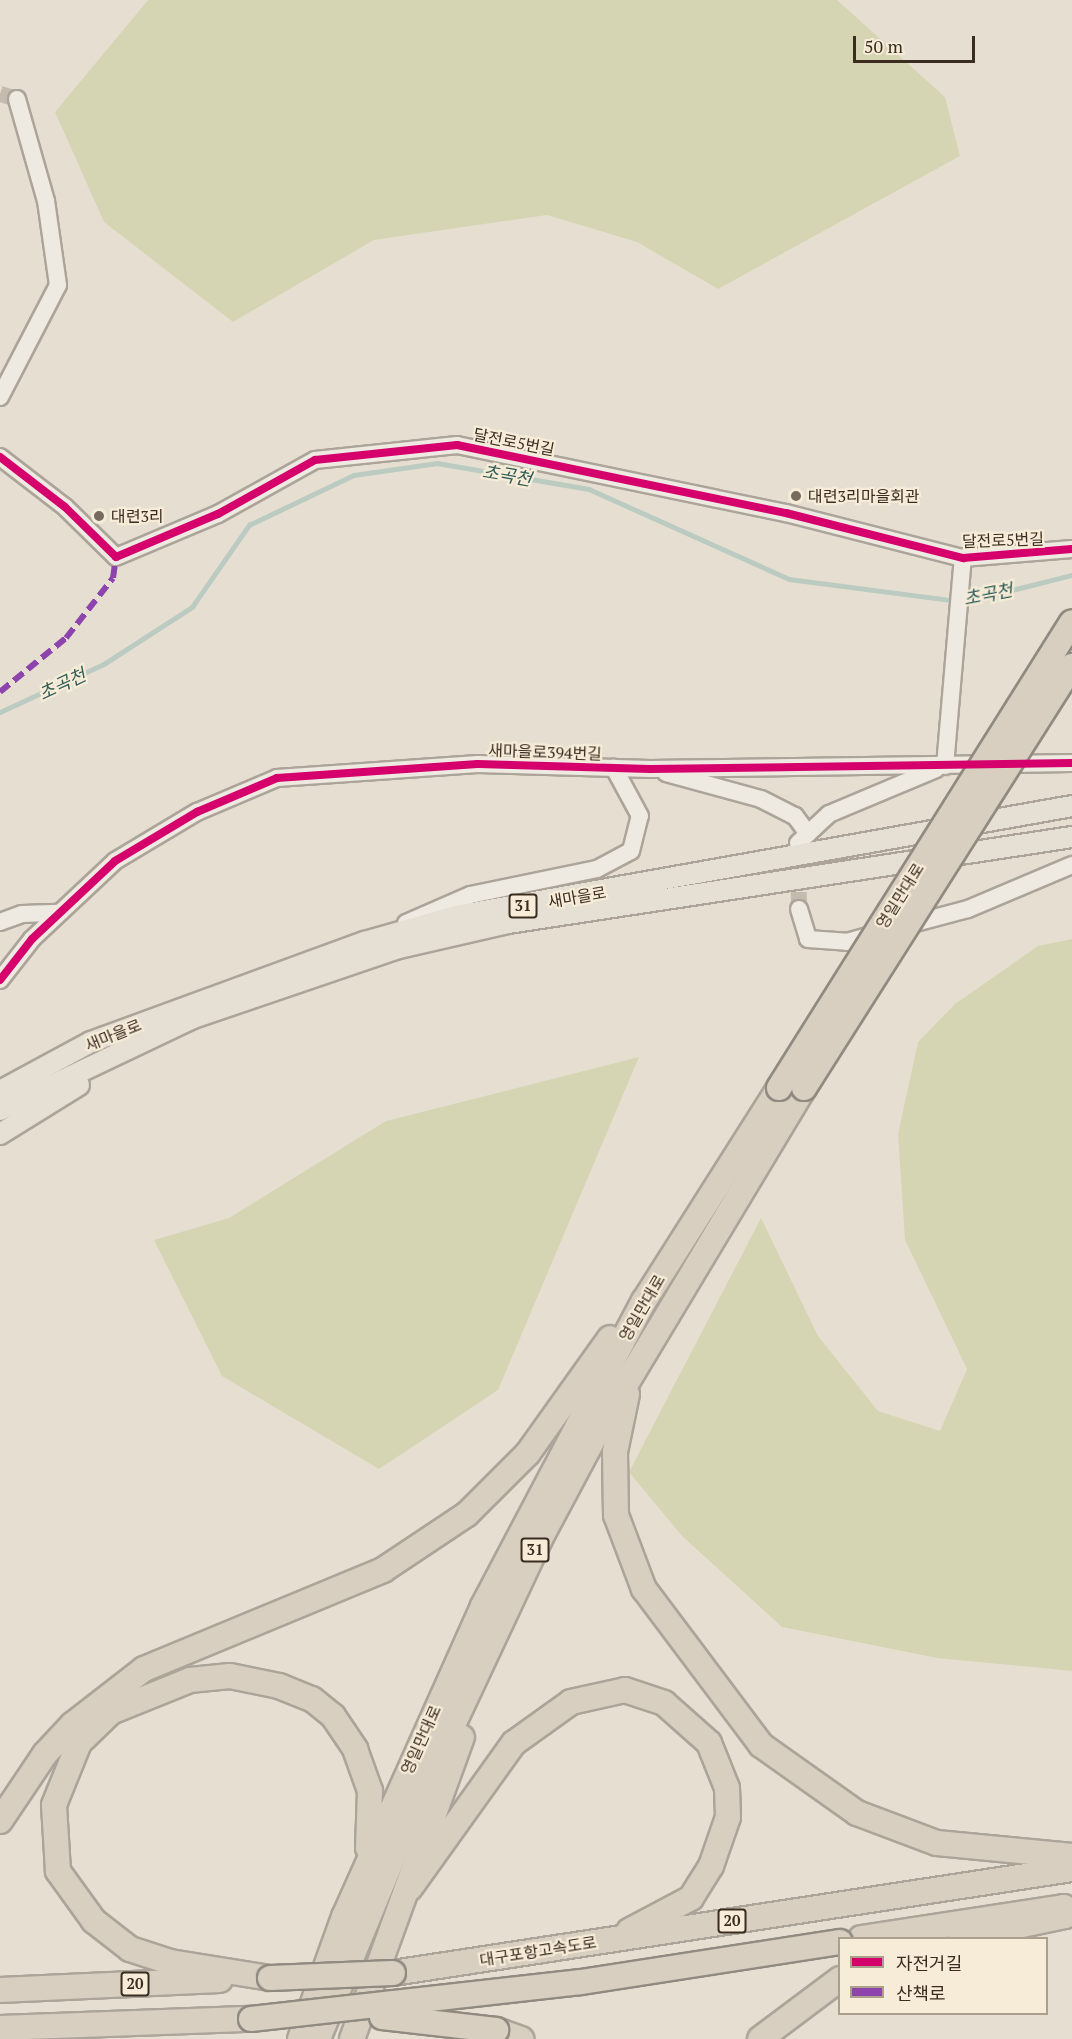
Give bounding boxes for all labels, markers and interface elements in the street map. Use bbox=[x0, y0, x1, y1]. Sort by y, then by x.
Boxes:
scale bar bbox=[856, 24, 978, 62]
text: 50 m bbox=[864, 34, 903, 58]
street label: 달전로5번길 bbox=[472, 425, 556, 459]
water label: 초곡천 bbox=[481, 460, 533, 490]
place label: 대련3리마을회관 bbox=[808, 486, 920, 506]
marker: 대련3리마을회관 bbox=[789, 489, 803, 503]
place label: 대련3리 bbox=[111, 506, 164, 526]
marker: 대련3리 bbox=[92, 509, 106, 523]
street label: 달전로5번길 bbox=[962, 529, 1044, 551]
water label: 초곡천 bbox=[962, 579, 1014, 609]
water label: 초곡천 bbox=[35, 664, 89, 704]
street label: 새마을로394번길 bbox=[488, 740, 602, 764]
street label: 영일만대로 bbox=[872, 860, 928, 932]
street label: 새마을로 bbox=[546, 882, 608, 912]
road number: 31 bbox=[508, 894, 538, 918]
street label: 새마을로 bbox=[82, 1015, 144, 1055]
street label: 영일만대로 bbox=[615, 1271, 669, 1345]
road number: 31 bbox=[520, 1538, 550, 1562]
street label: 영일만대로 bbox=[397, 1702, 445, 1778]
road number: 20 bbox=[717, 1909, 747, 1933]
street label: 대구포항고속도로 bbox=[478, 1932, 598, 1970]
legend bbox=[838, 1937, 1048, 2015]
text: 자전거길 bbox=[896, 1951, 962, 1975]
road number: 20 bbox=[120, 1972, 150, 1996]
text: 산책로 bbox=[896, 1981, 946, 2005]

